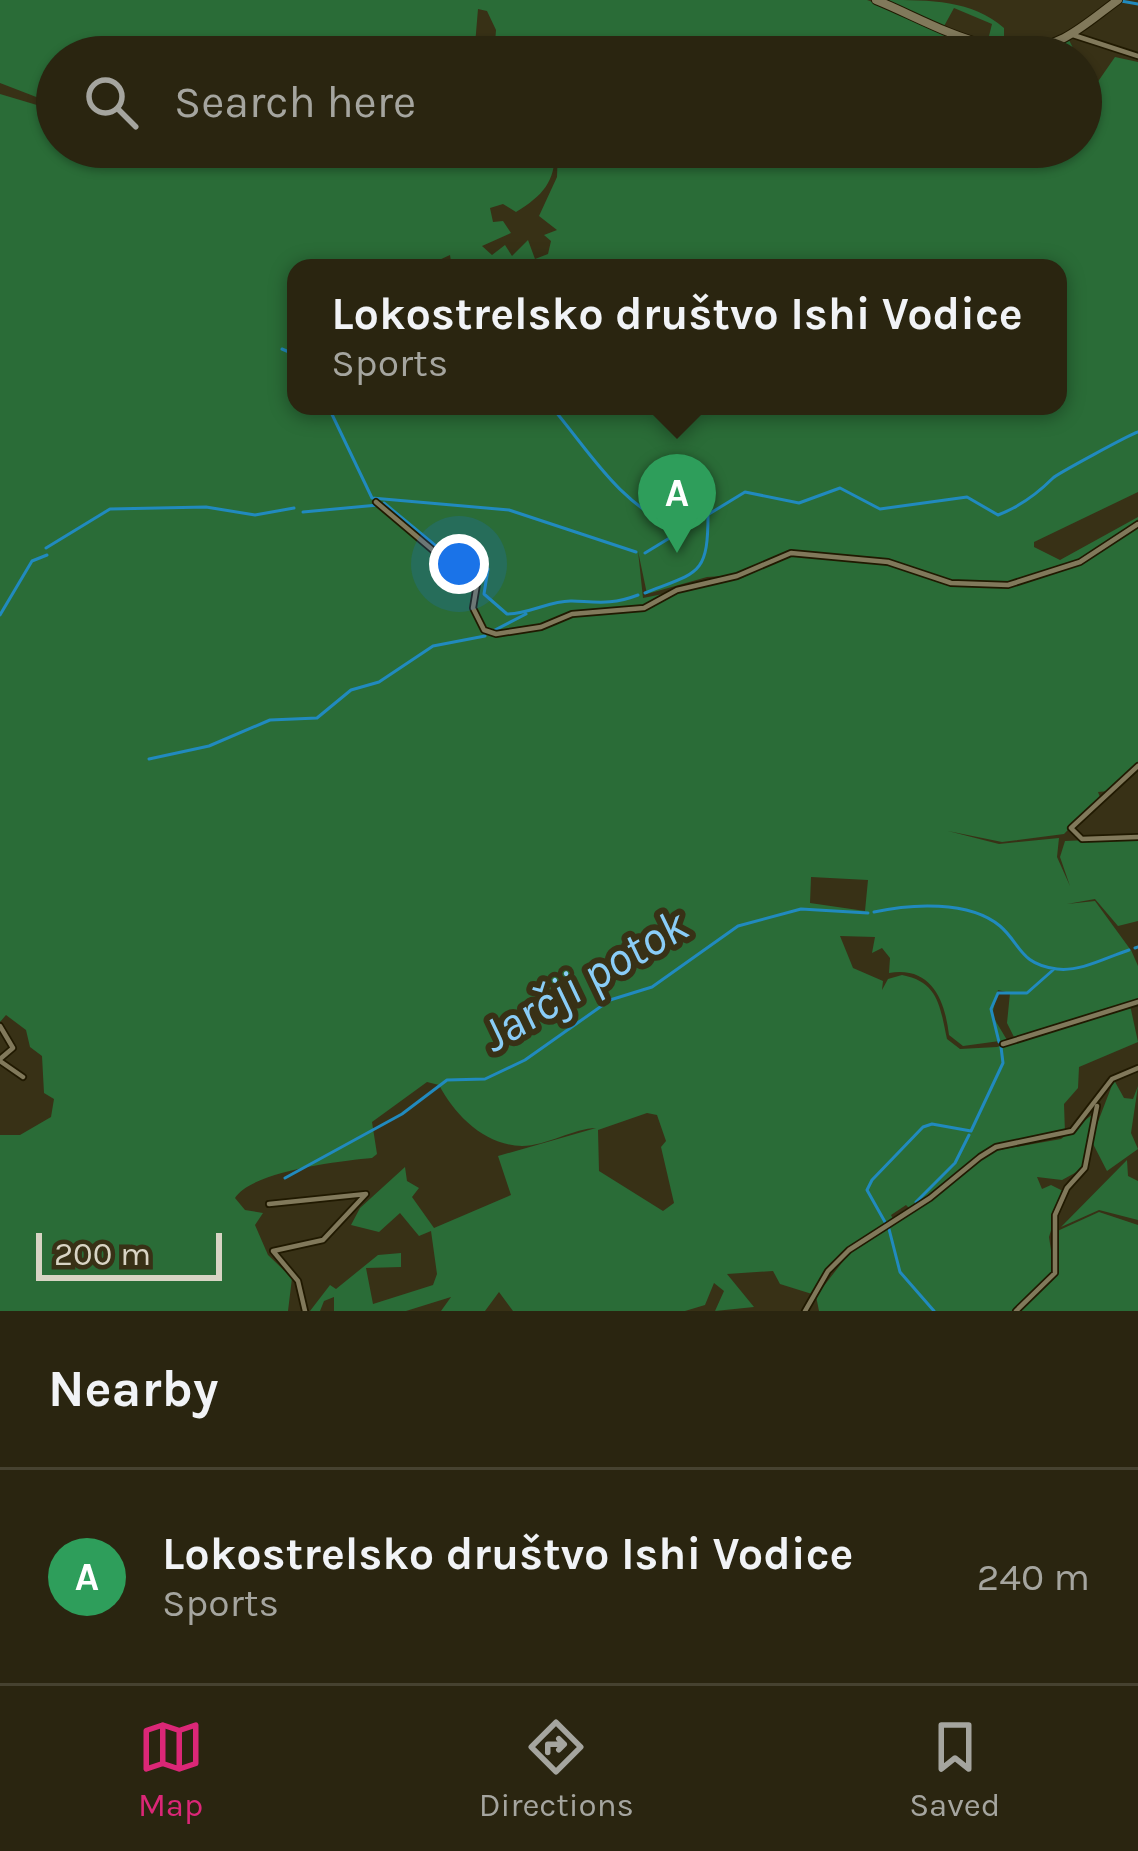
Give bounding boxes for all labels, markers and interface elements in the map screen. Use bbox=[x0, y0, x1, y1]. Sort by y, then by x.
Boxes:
search box bbox=[36, 36, 1102, 168]
icon: search bbox=[78, 69, 144, 135]
text: Search here bbox=[174, 76, 416, 128]
popup bbox=[287, 259, 1067, 415]
text: Lokostrelsko društvo Ishi Vodice bbox=[331, 288, 1023, 340]
text: Sports bbox=[331, 340, 448, 386]
pin: A bbox=[638, 454, 716, 553]
your location bbox=[429, 534, 489, 594]
water label: Jarčji potok bbox=[471, 896, 698, 1064]
scale bar bbox=[36, 1227, 222, 1280]
text: 200 m bbox=[54, 1235, 151, 1273]
text: Nearby bbox=[48, 1359, 218, 1419]
text: Lokostrelsko društvo Ishi Vodice bbox=[162, 1528, 853, 1580]
text: A bbox=[75, 1554, 99, 1600]
text: 240 m bbox=[977, 1554, 1090, 1600]
text: Sports bbox=[162, 1580, 279, 1626]
tab: Map bbox=[138, 1714, 204, 1824]
tab: Directions bbox=[479, 1714, 634, 1824]
tab: Saved bbox=[909, 1714, 1000, 1824]

